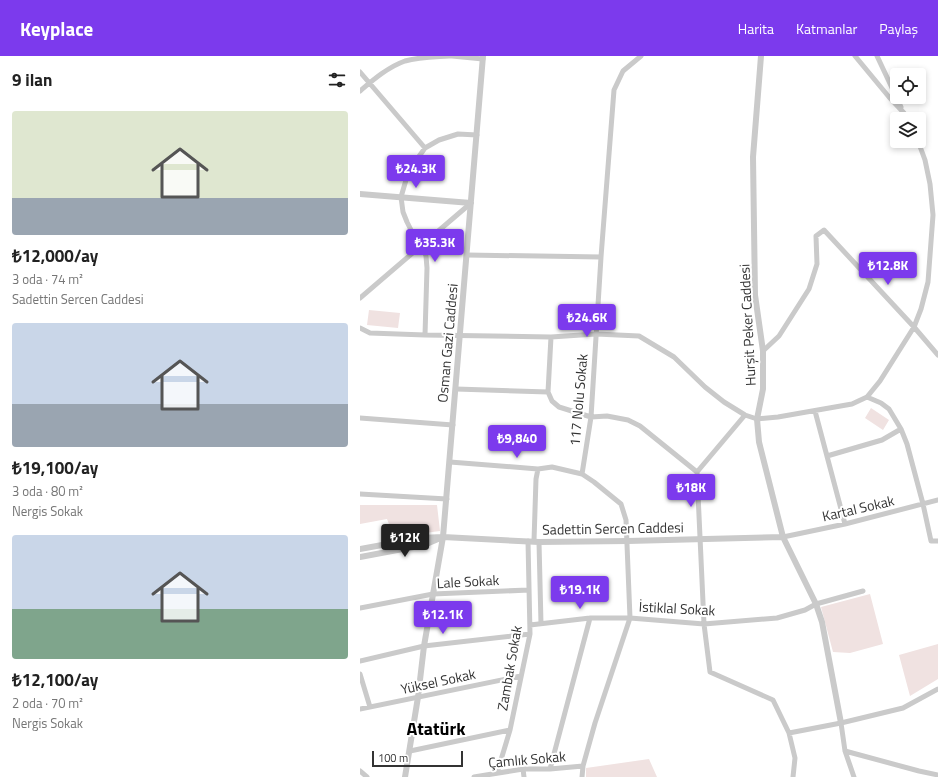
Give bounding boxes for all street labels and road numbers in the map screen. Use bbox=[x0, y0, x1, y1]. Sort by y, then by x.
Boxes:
street label: Hurşit Peker Caddesi bbox=[733, 263, 761, 387]
street label: Osman Gazi Caddesi bbox=[431, 283, 463, 403]
street label: 117 Nolu Sokak bbox=[564, 353, 593, 447]
street label: Kartal Sokak bbox=[820, 489, 896, 526]
street label: Sadettin Sercen Caddesi bbox=[542, 516, 684, 540]
street label: Lale Sokak bbox=[436, 569, 500, 593]
street label: İstiklal Sokak bbox=[638, 596, 716, 621]
street label: Zambak Sokak bbox=[491, 624, 527, 712]
street label: Yüksel Sokak bbox=[399, 663, 478, 699]
street label: Çamlık Sokak bbox=[487, 745, 567, 773]

